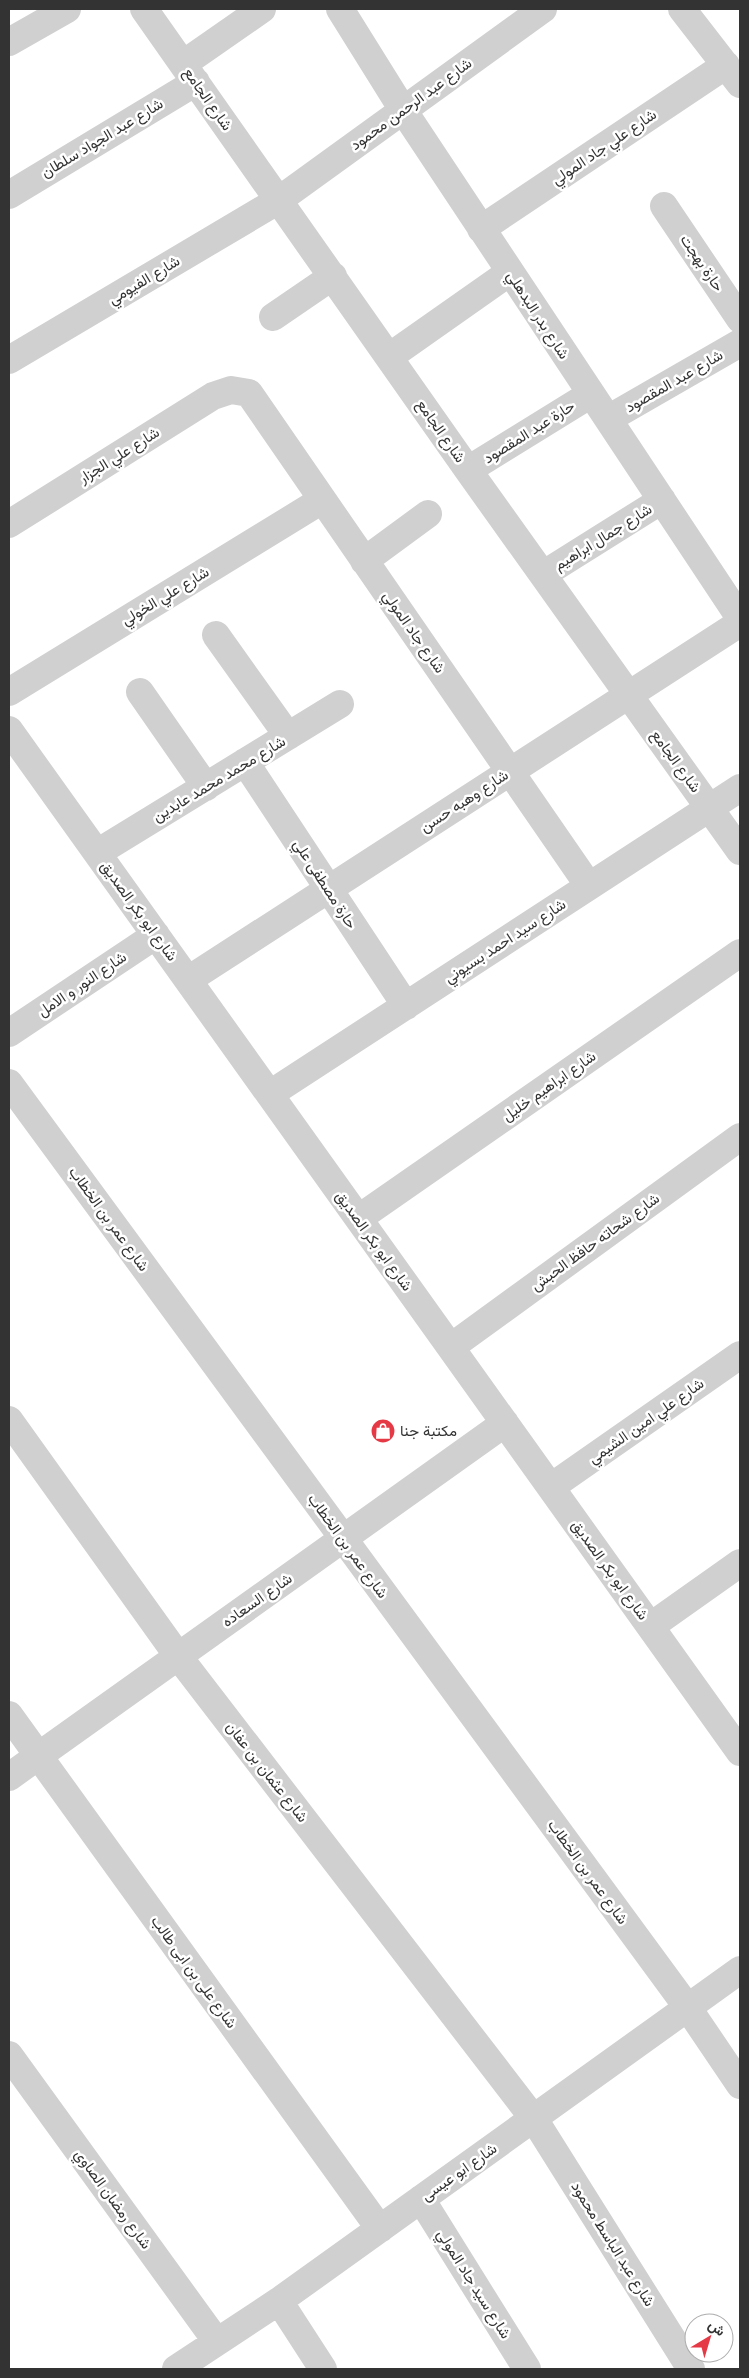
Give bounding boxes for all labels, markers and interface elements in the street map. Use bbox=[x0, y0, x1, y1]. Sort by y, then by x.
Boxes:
street label: شارع عبد الرحمن محمود bbox=[347, 54, 476, 156]
street label: شارع الجامع bbox=[178, 64, 236, 135]
street label: شارع عبد الجواد سلطان bbox=[38, 94, 167, 183]
street label: شارع علي جاد المولي bbox=[548, 105, 662, 192]
street label: حارة بهجت bbox=[676, 231, 728, 295]
street label: شارع الفيومي bbox=[105, 252, 185, 312]
street label: شارع بدر البدهلي bbox=[499, 268, 573, 365]
street label: شارع عبد المقصود bbox=[622, 346, 727, 418]
street label: شارع الجامع bbox=[411, 396, 469, 467]
street label: حارة عبد المقصود bbox=[480, 397, 578, 467]
street label: شارع علي الجزار bbox=[74, 423, 165, 491]
street label: شارع جمال ابراهيم bbox=[551, 500, 656, 576]
street label: شارع علي الخولي bbox=[118, 563, 214, 633]
street label: شارع جاد المولي bbox=[376, 587, 449, 679]
street label: شارع الجامع bbox=[646, 726, 705, 797]
street label: شارع محمد محمد عابدين bbox=[149, 732, 290, 827]
street label: شارع وهبه حسن bbox=[417, 766, 513, 838]
street label: حارة مصطفى علي bbox=[286, 836, 361, 934]
street label: شارع ابو بكر الصديق bbox=[95, 857, 181, 966]
street label: شارع سيد احمد بسيوني bbox=[441, 895, 571, 990]
street label: شارع النور و الامل bbox=[34, 948, 131, 1022]
street label: شارع ابراهيم خليل bbox=[499, 1047, 601, 1127]
street label: شارع عمر بن الخطاب bbox=[64, 1163, 153, 1276]
street label: شارع ابو بكر الصديق bbox=[330, 1187, 416, 1296]
street label: شارع شحاته حافظ الحبش bbox=[527, 1189, 664, 1296]
street label: شارع علي امين الشيمي bbox=[585, 1374, 710, 1471]
shop icon: مكتبة جنا bbox=[370, 1418, 396, 1444]
place label: مكتبة جنا bbox=[400, 1422, 457, 1440]
street label: شارع عمر بن الخطاب bbox=[303, 1490, 392, 1603]
street label: شارع ابو بكر الصديق bbox=[566, 1516, 652, 1625]
street label: شارع السعاده bbox=[219, 1569, 297, 1632]
street label: شارع عثمان بن عفان bbox=[221, 1718, 312, 1827]
street label: شارع عمر بن الخطاب bbox=[543, 1816, 632, 1929]
street label: شارع على بن ابى طالب bbox=[146, 1912, 241, 2033]
street label: شارع ابو عيسى bbox=[418, 2139, 502, 2206]
street label: شارع رمضان الصاوي bbox=[68, 2146, 155, 2255]
street label: شارع عبد الباسط محمود bbox=[566, 2178, 659, 2311]
street label: شارع سيد جاد المولي bbox=[430, 2226, 515, 2344]
north arrow bbox=[684, 2313, 734, 2363]
text: ش bbox=[705, 2316, 729, 2340]

